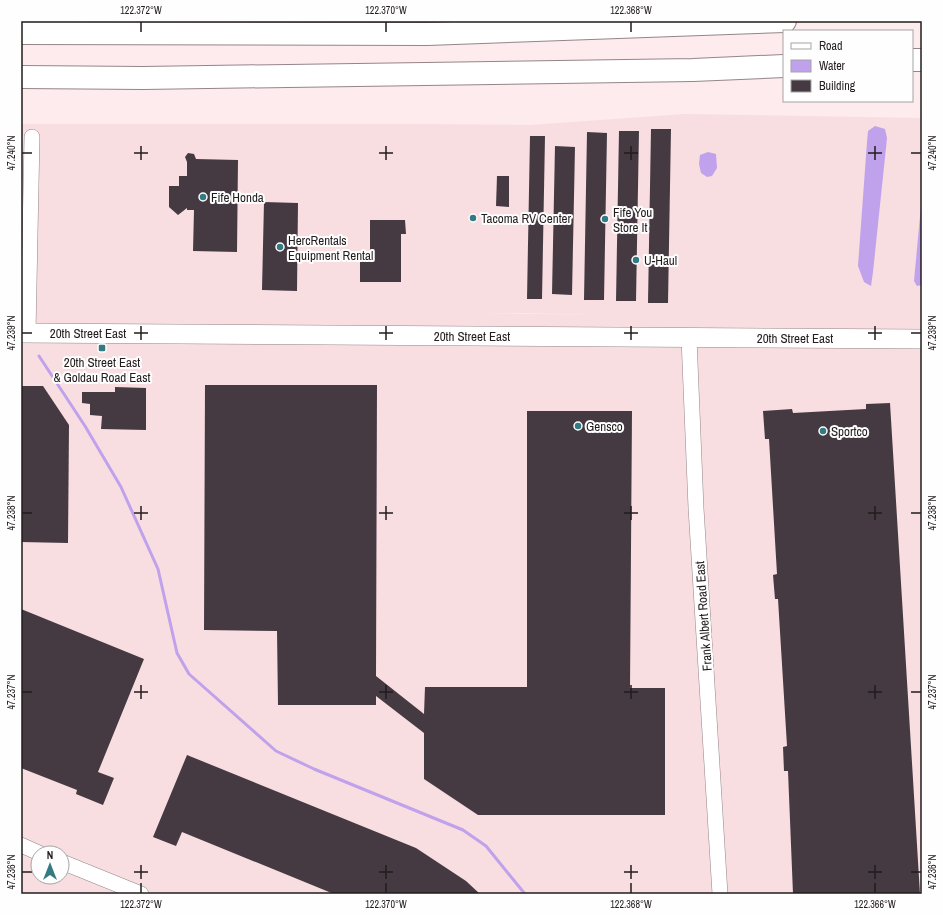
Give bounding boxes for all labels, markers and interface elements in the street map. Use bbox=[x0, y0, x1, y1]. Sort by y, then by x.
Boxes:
text: 122.372°W bbox=[120, 4, 162, 17]
text: 122.370°W bbox=[365, 4, 407, 17]
text: 122.368°W bbox=[610, 4, 652, 17]
legend bbox=[783, 30, 913, 102]
text: Road bbox=[819, 38, 843, 54]
text: Water bbox=[819, 58, 846, 74]
text: Building bbox=[819, 78, 856, 94]
text: 47.240°N bbox=[5, 135, 18, 171]
text: 47.240°N bbox=[926, 135, 939, 171]
place label: Fife Honda bbox=[211, 189, 264, 206]
marker: Fife Honda bbox=[198, 192, 208, 202]
place label: Fife You Store It bbox=[613, 204, 652, 236]
place label: Tacoma RV Center bbox=[481, 210, 572, 227]
marker: Tacoma RV Center bbox=[468, 213, 478, 223]
marker: Fife You Store It bbox=[600, 214, 610, 224]
place label: HercRentals Equipment Rental bbox=[288, 232, 373, 264]
marker: HercRentals Equipment Rental bbox=[275, 242, 285, 252]
place label: U-Haul bbox=[644, 252, 677, 269]
marker: U-Haul bbox=[631, 255, 641, 265]
text: 47.239°N bbox=[5, 315, 18, 351]
text: 47.239°N bbox=[926, 315, 939, 351]
street label: 20th Street East bbox=[50, 325, 126, 342]
street label: 20th Street East bbox=[434, 328, 510, 345]
street label: 20th Street East bbox=[757, 330, 833, 347]
marker: 20th Street East & Goldau Road East bbox=[97, 343, 107, 353]
place label: 20th Street East & Goldau Road East bbox=[53, 354, 151, 386]
place label: Gensco bbox=[586, 418, 623, 435]
marker: Gensco bbox=[573, 421, 583, 431]
place label: Sportco bbox=[831, 423, 868, 440]
marker: Sportco bbox=[818, 426, 828, 436]
text: 47.238°N bbox=[5, 495, 18, 531]
text: 47.238°N bbox=[926, 495, 939, 531]
street label: Frank Albert Road East bbox=[691, 560, 716, 672]
text: 47.237°N bbox=[5, 674, 18, 710]
text: 47.237°N bbox=[926, 674, 939, 710]
north arrow bbox=[30, 845, 70, 885]
text: N bbox=[47, 848, 53, 862]
text: 47.236°N bbox=[5, 854, 18, 890]
text: 47.236°N bbox=[926, 854, 939, 890]
text: 122.372°W bbox=[120, 898, 162, 911]
text: 122.370°W bbox=[365, 898, 407, 911]
text: 122.368°W bbox=[610, 898, 652, 911]
text: 122.366°W bbox=[854, 898, 896, 911]

